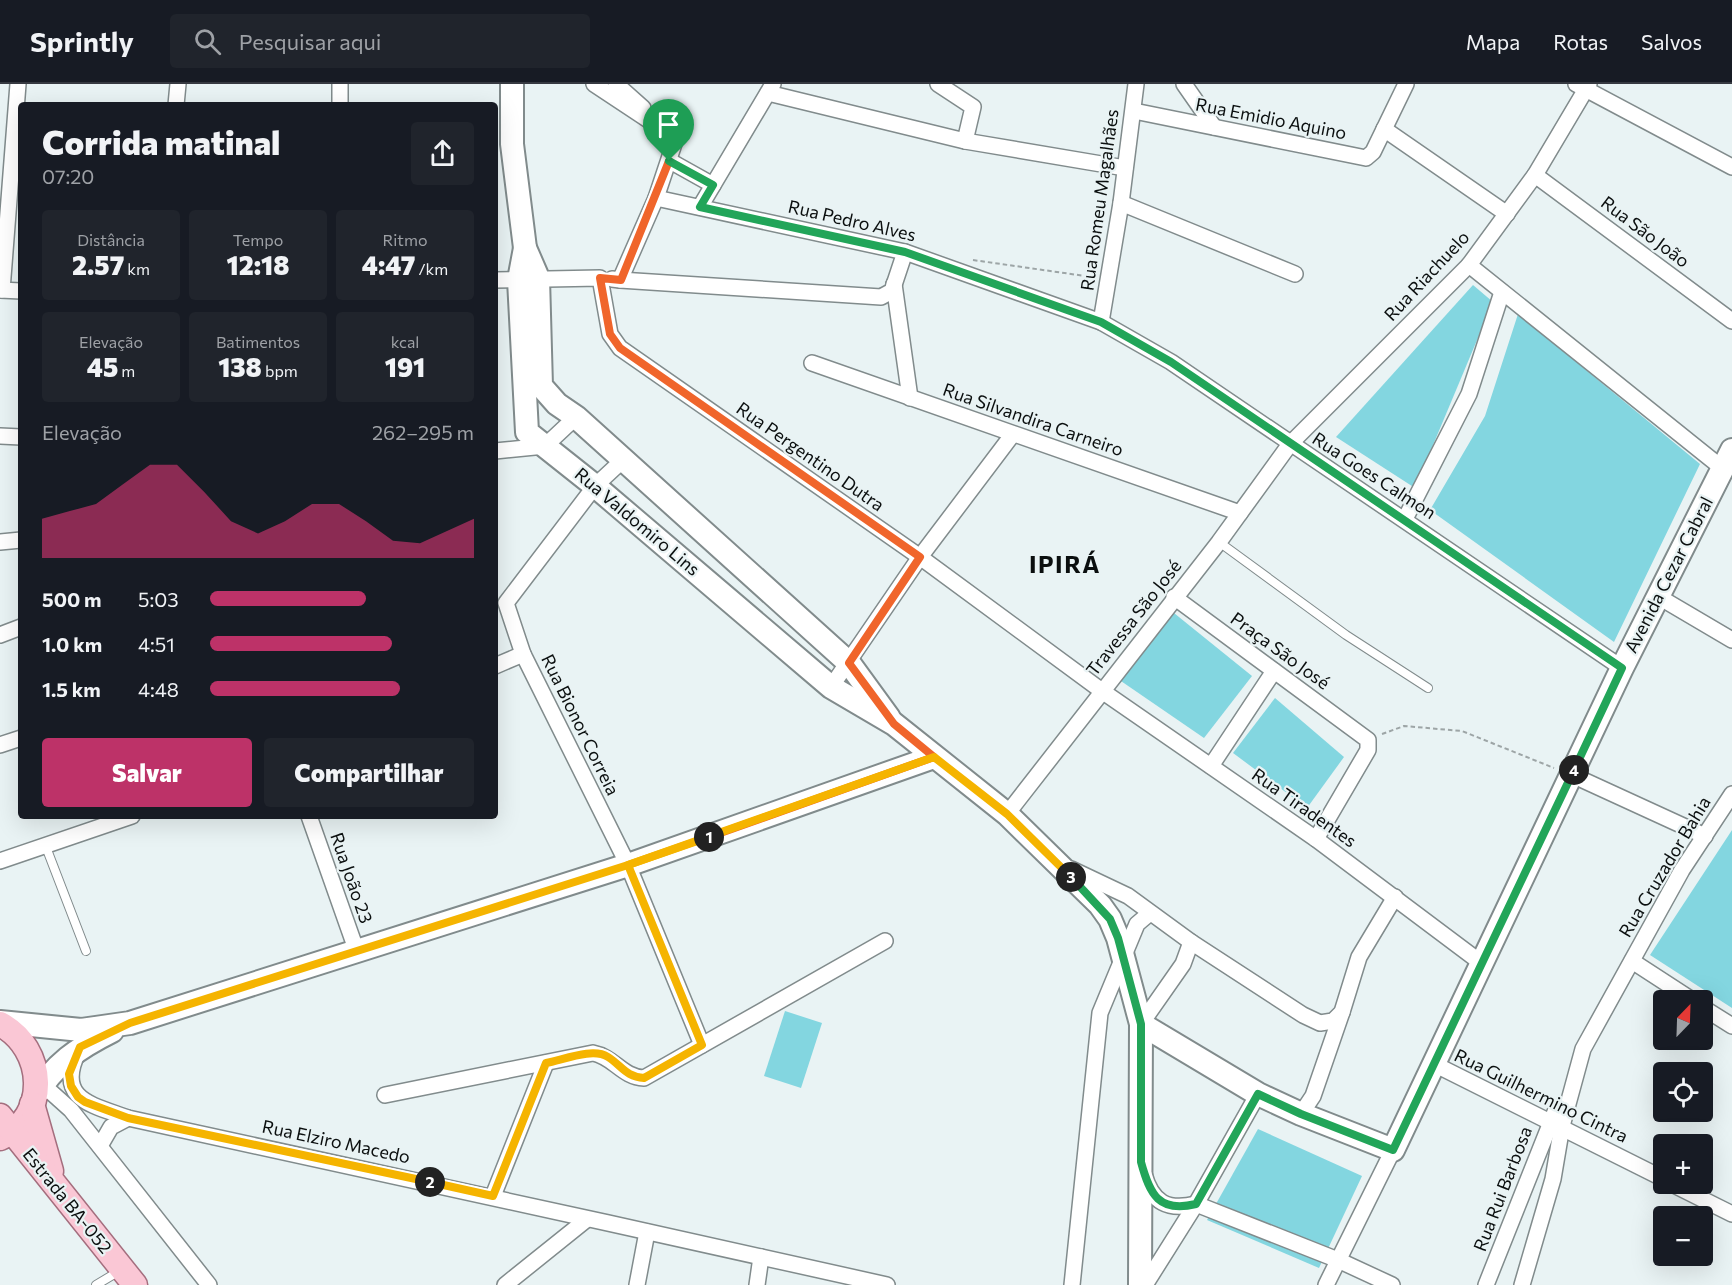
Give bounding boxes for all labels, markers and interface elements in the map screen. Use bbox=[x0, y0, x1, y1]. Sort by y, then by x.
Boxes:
search box bbox=[170, 14, 590, 68]
text: Sprintly bbox=[30, 24, 134, 58]
icon: search bbox=[191, 25, 224, 58]
text: Pesquisar aqui bbox=[239, 28, 381, 55]
text: Mapa bbox=[1466, 29, 1520, 54]
text: Rotas bbox=[1553, 29, 1608, 54]
text: Salvos bbox=[1641, 29, 1702, 54]
street label: Rua Emidio Aquino bbox=[1194, 93, 1349, 143]
pin bbox=[643, 99, 694, 161]
icon: arrive bbox=[652, 108, 685, 141]
street label: Rua Romeu Magalhães bbox=[1075, 108, 1123, 292]
text: Corrida matinal bbox=[42, 121, 280, 162]
button: share bbox=[411, 122, 474, 185]
text: 07:20 bbox=[42, 164, 94, 188]
street label: Rua São João bbox=[1597, 191, 1694, 272]
street label: Rua Pedro Alves bbox=[786, 195, 918, 245]
street label: Rua Riachuelo bbox=[1379, 226, 1474, 325]
text: Distância bbox=[77, 230, 145, 249]
text: Tempo bbox=[233, 230, 283, 249]
text: Ritmo bbox=[383, 230, 427, 249]
text: 2.57 bbox=[72, 249, 124, 280]
text: 12:18 bbox=[227, 249, 289, 280]
text: 4:47 bbox=[362, 249, 415, 280]
text: km bbox=[124, 259, 150, 278]
text: /km bbox=[415, 259, 448, 278]
text: Elevação bbox=[79, 332, 143, 351]
text: Batimentos bbox=[216, 332, 300, 351]
text: kcal bbox=[391, 332, 419, 351]
text: 45 bbox=[87, 351, 118, 382]
text: 138 bbox=[218, 351, 262, 382]
text: 191 bbox=[385, 351, 425, 382]
text: m bbox=[118, 361, 135, 380]
text: bpm bbox=[262, 361, 298, 380]
street label: Rua Silvandira Carneiro bbox=[940, 378, 1126, 460]
street label: Rua Pergentino Dutra bbox=[732, 397, 889, 516]
text: Elevação bbox=[42, 420, 122, 444]
text: 262–295 m bbox=[372, 420, 474, 444]
street label: Rua Goes Calmon bbox=[1309, 427, 1441, 523]
street label: Rua Valdomiro Lins bbox=[571, 463, 705, 580]
street label: Avenida Cezar Cabral bbox=[1619, 493, 1717, 656]
district label: IPIRÁ bbox=[1029, 549, 1101, 578]
street label: Travessa São José bbox=[1081, 555, 1185, 680]
text: 500 m bbox=[42, 587, 102, 611]
text: 5:03 bbox=[138, 587, 179, 611]
street label: Praça São José bbox=[1227, 607, 1334, 693]
text: 1.0 km bbox=[42, 632, 102, 656]
text: 4:51 bbox=[138, 632, 175, 656]
street label: Rua Bionor Correia bbox=[537, 650, 625, 799]
text: 1.5 km bbox=[42, 677, 101, 701]
text: 4:48 bbox=[138, 677, 179, 701]
button: Salvar bbox=[42, 738, 252, 807]
button: Compartilhar bbox=[264, 738, 474, 807]
pin: 4 bbox=[1559, 755, 1589, 785]
text: 4 bbox=[1569, 760, 1579, 779]
street label: Rua Tiradentes bbox=[1248, 763, 1361, 851]
street label: Rua Cruzador Bahia bbox=[1614, 792, 1715, 941]
pin: 1 bbox=[694, 822, 724, 852]
text: 1 bbox=[705, 827, 713, 846]
street label: Rua João 23 bbox=[326, 829, 378, 926]
pin: 3 bbox=[1056, 862, 1086, 892]
text: 3 bbox=[1066, 867, 1076, 886]
north arrow bbox=[1653, 990, 1713, 1050]
map controls bbox=[1653, 990, 1713, 1266]
street label: Rua Guilhermino Cintra bbox=[1451, 1044, 1632, 1147]
button: locate bbox=[1653, 1062, 1713, 1122]
street label: Rua Elziro Macedo bbox=[260, 1115, 412, 1167]
street label: Rua Rui Barbosa bbox=[1468, 1123, 1536, 1254]
button: + bbox=[1653, 1134, 1713, 1194]
street label: Estrada BA-052 bbox=[19, 1143, 117, 1257]
pin: 2 bbox=[415, 1167, 445, 1197]
text: 2 bbox=[425, 1172, 435, 1191]
button: − bbox=[1653, 1206, 1713, 1266]

